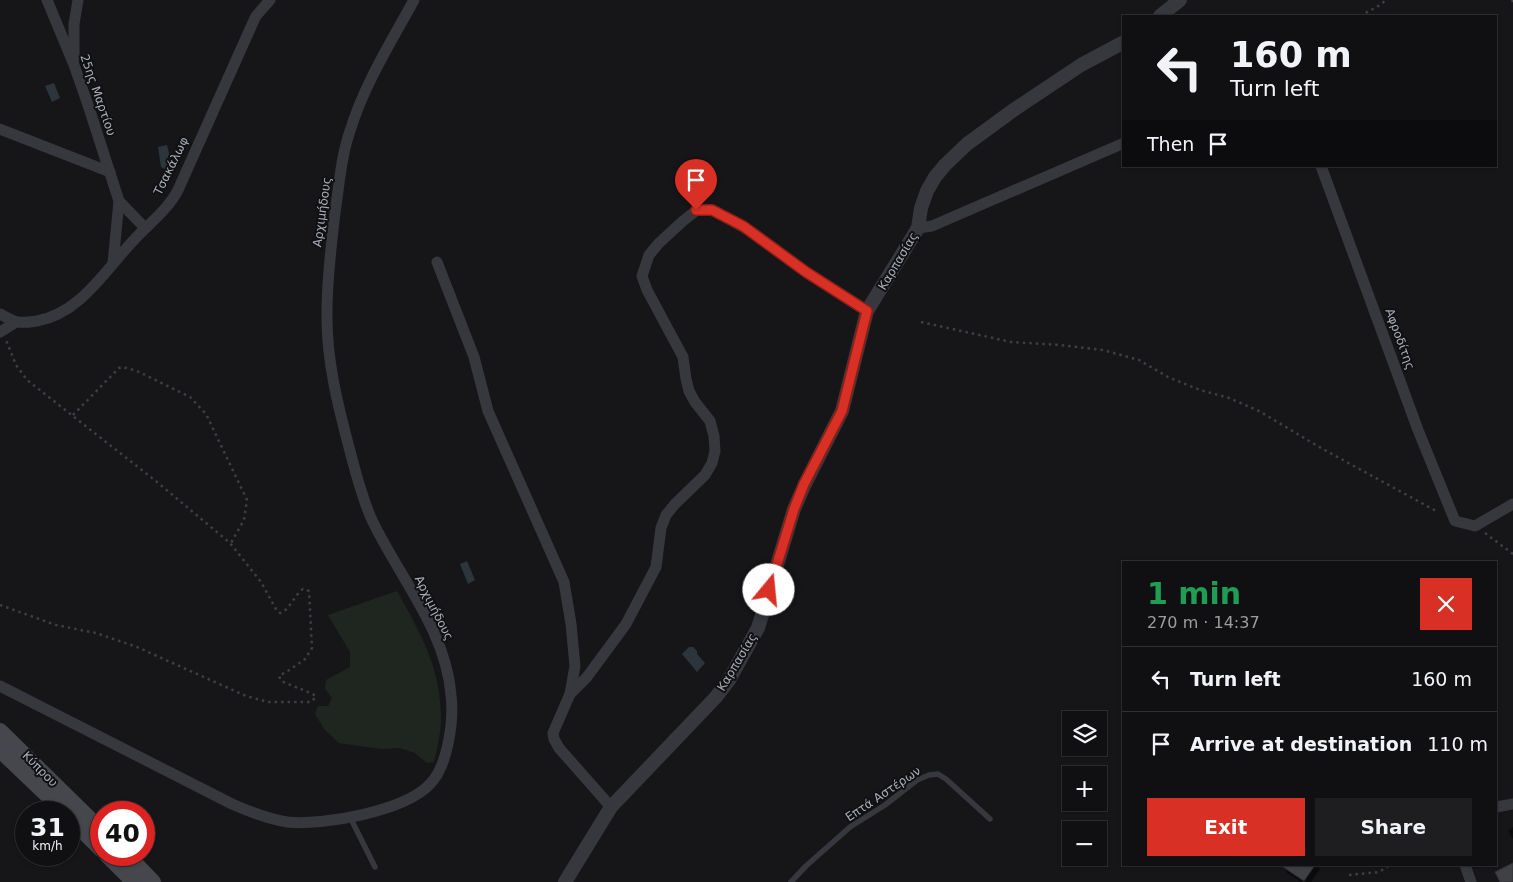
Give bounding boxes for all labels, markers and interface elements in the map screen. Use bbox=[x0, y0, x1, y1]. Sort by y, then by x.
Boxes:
icon: left bbox=[1147, 35, 1212, 100]
text: 160 m bbox=[1230, 35, 1352, 75]
street label: 25ης Μαρτίου bbox=[78, 52, 119, 138]
text: Turn left bbox=[1230, 76, 1319, 101]
icon: arrive bbox=[1204, 130, 1232, 158]
text: Then bbox=[1147, 133, 1194, 155]
street label: Τσακάλωφ bbox=[150, 135, 191, 198]
pin bbox=[675, 159, 717, 210]
icon: arrive bbox=[682, 166, 710, 194]
street label: Αρχιμήδους bbox=[310, 176, 334, 248]
street label: Καρπασίας bbox=[875, 229, 921, 293]
street label: Αφροδίτης bbox=[1382, 306, 1418, 372]
position arrow bbox=[742, 563, 794, 615]
street label: Αρχιμήδους bbox=[412, 573, 456, 643]
text: 1 min bbox=[1147, 576, 1241, 611]
button: close bbox=[1420, 578, 1472, 630]
text: 270 m · 14:37 bbox=[1147, 613, 1260, 632]
street label: Καρπασίας bbox=[714, 630, 760, 694]
icon: left bbox=[1147, 665, 1175, 693]
text: Turn left bbox=[1190, 668, 1281, 690]
text: 160 m bbox=[1411, 668, 1472, 690]
map controls bbox=[1062, 711, 1107, 866]
button: layers bbox=[1062, 711, 1107, 756]
icon: arrive bbox=[1147, 730, 1175, 758]
text: Arrive at destination bbox=[1190, 733, 1412, 755]
text: 110 m bbox=[1427, 733, 1488, 755]
street label: Κύπρου bbox=[20, 749, 61, 790]
street label: Επτά Αστέρων bbox=[843, 764, 923, 824]
button: + bbox=[1062, 766, 1107, 811]
button: Exit bbox=[1147, 798, 1305, 856]
button: Share bbox=[1315, 798, 1472, 856]
speed limit sign: 40 bbox=[90, 801, 155, 866]
text: 31 bbox=[30, 813, 65, 842]
button: − bbox=[1062, 821, 1107, 866]
text: km/h bbox=[32, 839, 63, 853]

